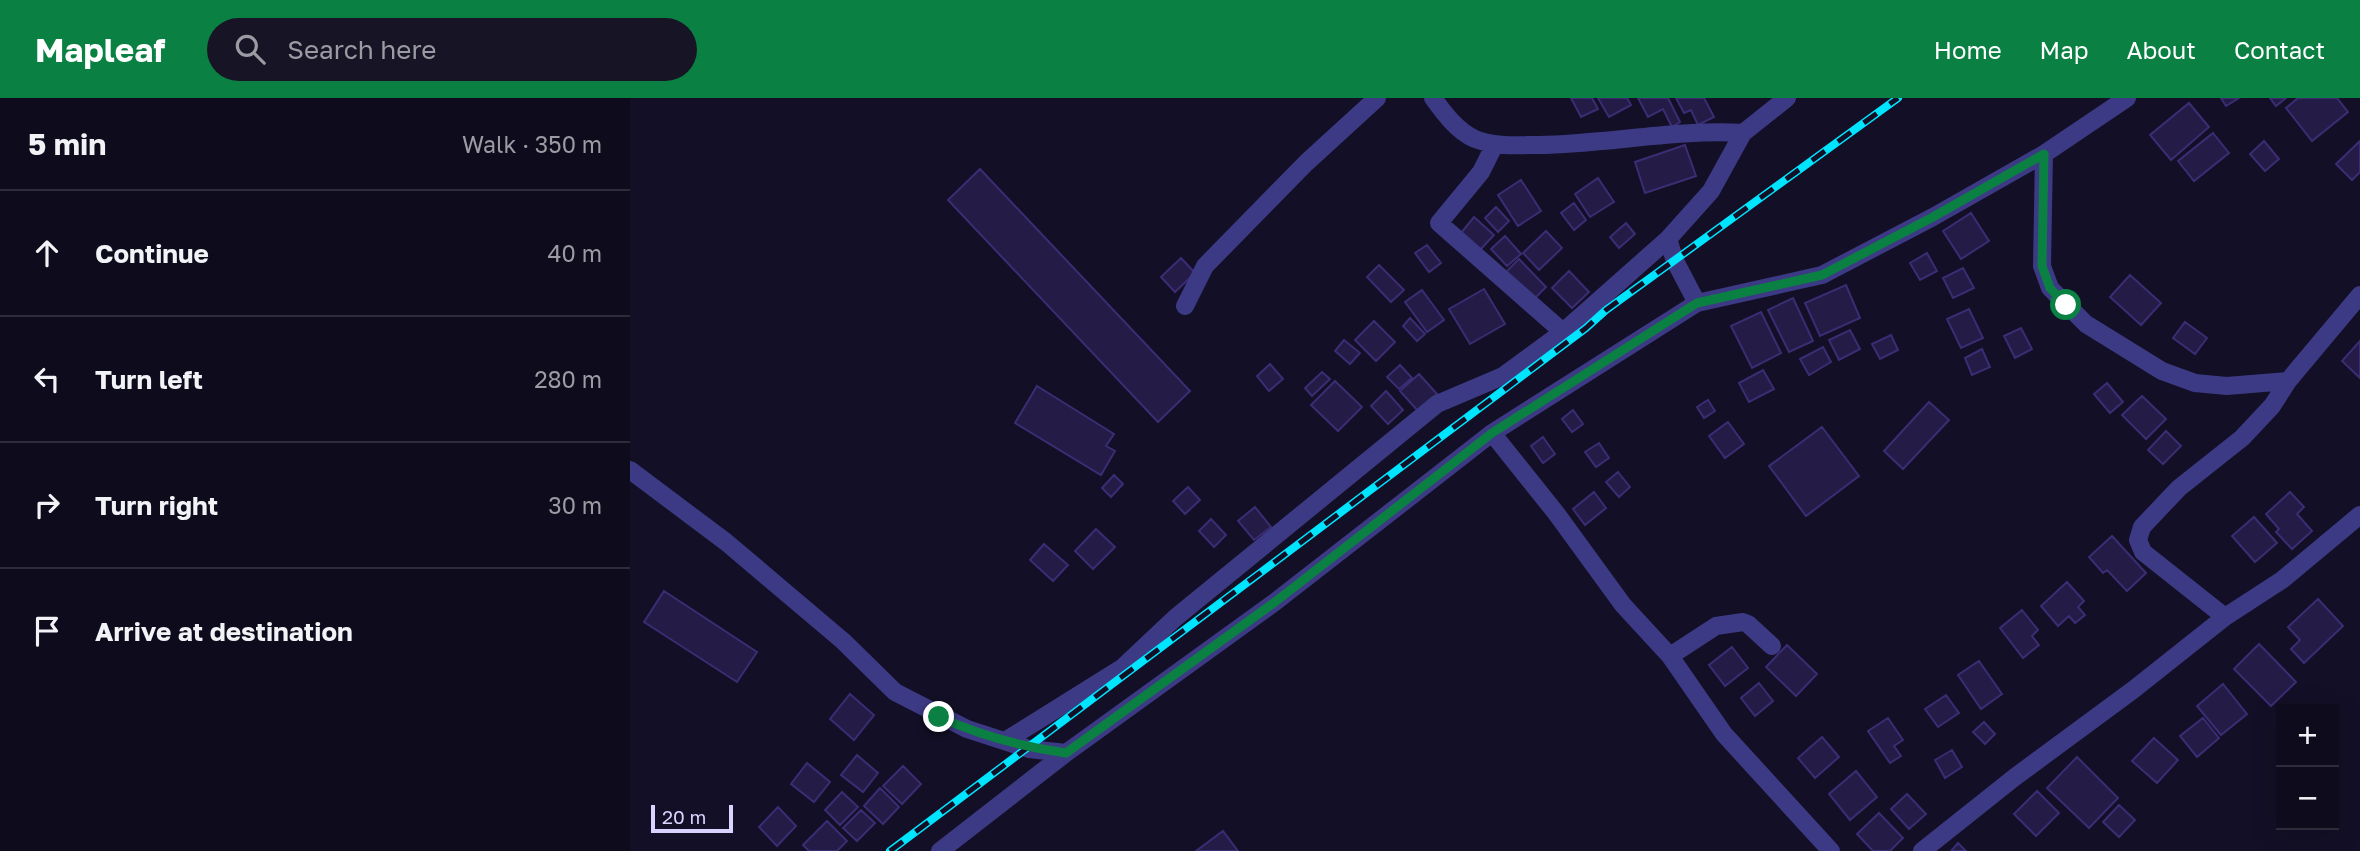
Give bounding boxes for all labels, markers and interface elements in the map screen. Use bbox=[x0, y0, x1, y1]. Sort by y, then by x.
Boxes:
search box bbox=[207, 18, 697, 81]
text: Mapleaf bbox=[35, 30, 165, 69]
icon: search bbox=[231, 30, 269, 68]
text: Search here bbox=[287, 34, 436, 65]
text: Home bbox=[1934, 35, 2002, 64]
text: Map bbox=[2040, 35, 2089, 64]
text: About bbox=[2127, 35, 2196, 64]
text: Contact bbox=[2234, 35, 2325, 64]
text: 5 min bbox=[28, 126, 106, 162]
text: Walk · 350 m bbox=[462, 130, 602, 158]
icon: ahead bbox=[28, 234, 66, 272]
text: Continue bbox=[95, 238, 209, 269]
text: 40 m bbox=[548, 239, 602, 267]
route start bbox=[2050, 289, 2081, 320]
icon: left bbox=[28, 360, 66, 398]
text: Turn left bbox=[95, 364, 203, 395]
text: 280 m bbox=[534, 365, 602, 393]
icon: right bbox=[28, 486, 66, 524]
text: Turn right bbox=[95, 490, 218, 521]
text: 30 m bbox=[548, 491, 602, 519]
icon: arrive bbox=[28, 612, 66, 650]
text: Arrive at destination bbox=[95, 616, 353, 647]
route end bbox=[923, 701, 954, 732]
map controls bbox=[2276, 704, 2339, 830]
button: + bbox=[2276, 704, 2339, 767]
button: − bbox=[2276, 767, 2339, 830]
scale bar bbox=[651, 802, 733, 834]
text: 20 m bbox=[662, 805, 706, 828]

